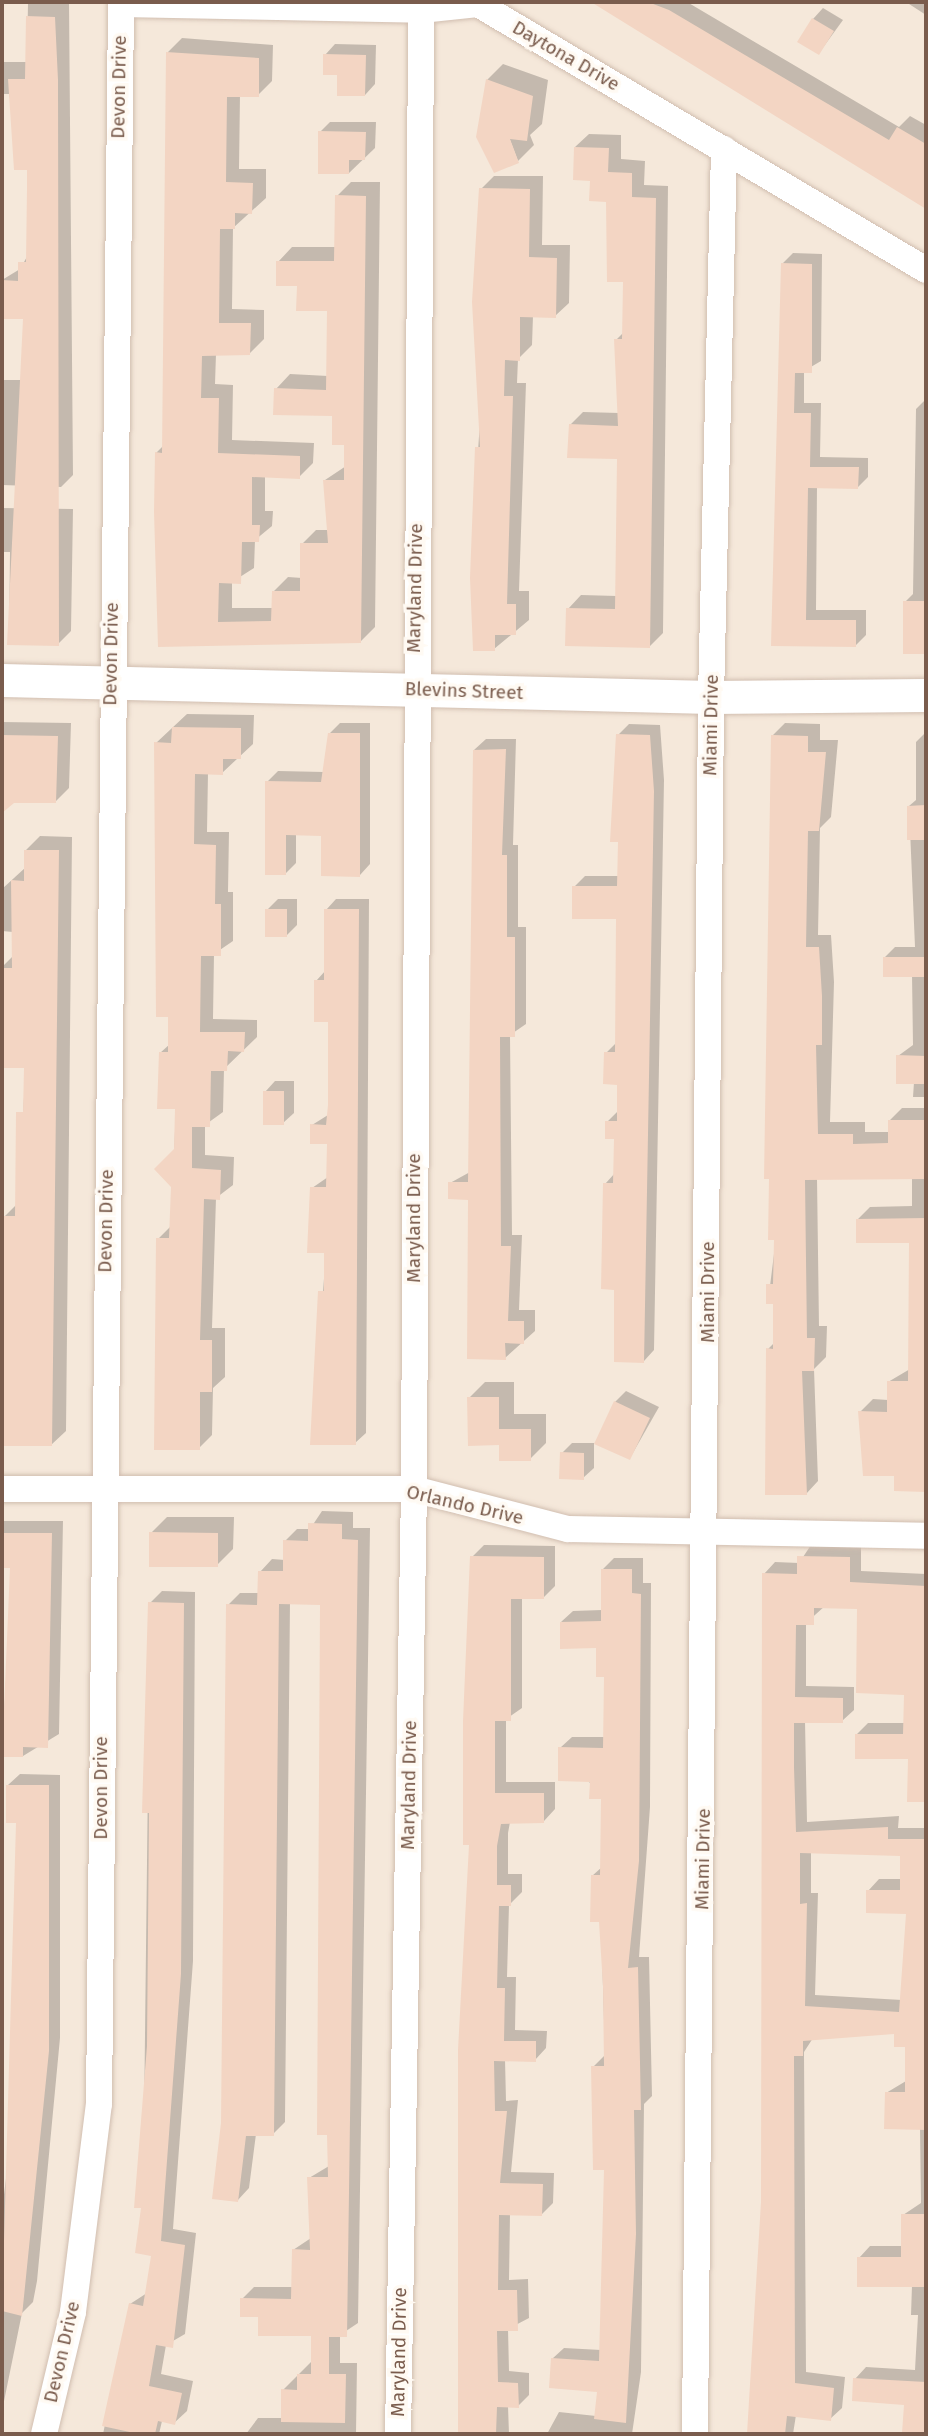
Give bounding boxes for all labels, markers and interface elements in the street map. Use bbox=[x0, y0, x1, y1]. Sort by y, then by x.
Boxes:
street label: Daytona Drive bbox=[508, 16, 624, 96]
street label: Devon Drive bbox=[107, 35, 131, 139]
street label: Maryland Drive bbox=[402, 523, 428, 653]
street label: Devon Drive bbox=[99, 602, 123, 706]
street label: Miami Drive bbox=[699, 674, 723, 776]
street label: Blevins Street bbox=[404, 678, 524, 704]
street label: Maryland Drive bbox=[403, 1153, 425, 1283]
street label: Devon Drive bbox=[94, 1169, 118, 1273]
street label: Miami Drive bbox=[697, 1241, 719, 1343]
street label: Orlando Drive bbox=[404, 1480, 526, 1530]
street label: Maryland Drive bbox=[396, 1720, 422, 1850]
street label: Devon Drive bbox=[90, 1736, 112, 1840]
street label: Miami Drive bbox=[691, 1808, 715, 1910]
street label: Maryland Drive bbox=[386, 2287, 412, 2417]
street label: Devon Drive bbox=[39, 2299, 85, 2405]

